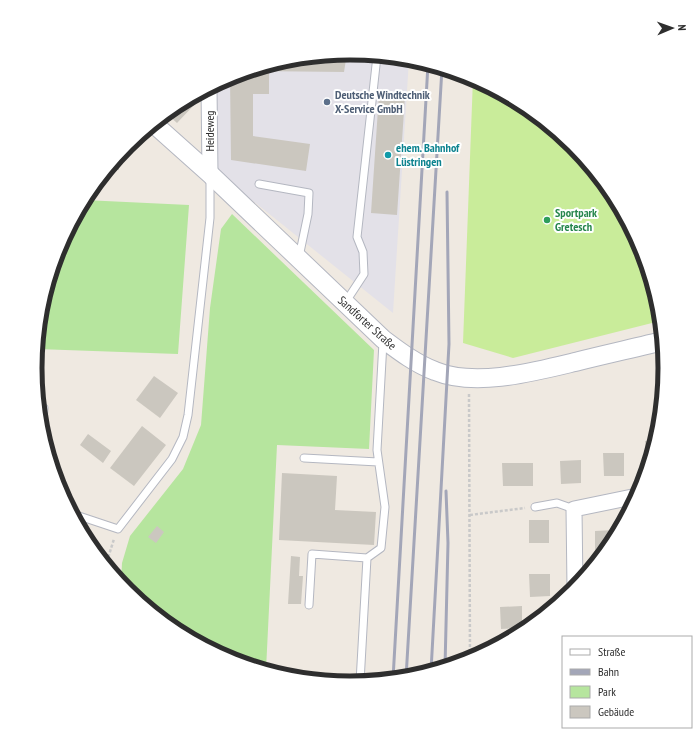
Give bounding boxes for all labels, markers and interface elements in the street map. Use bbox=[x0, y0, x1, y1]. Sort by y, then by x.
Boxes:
north arrow bbox=[652, 8, 692, 48]
text: N bbox=[675, 24, 689, 31]
place label: Deutsche Windtechnik X-Service GmbH bbox=[335, 87, 430, 116]
marker: Deutsche Windtechnik X-Service GmbH bbox=[322, 97, 332, 107]
street label: Heideweg bbox=[202, 110, 217, 152]
place label: ehem. Bahnhof Lüstringen bbox=[396, 140, 460, 169]
marker: ehem. Bahnhof Lüstringen bbox=[383, 150, 393, 160]
place label: Sportpark Gretesch bbox=[555, 205, 597, 234]
marker: Sportpark Gretesch bbox=[542, 215, 552, 225]
street label: Sandforter Straße bbox=[335, 292, 400, 353]
legend bbox=[562, 636, 692, 728]
text: Straße bbox=[598, 644, 625, 659]
text: Bahn bbox=[598, 664, 619, 679]
text: Park bbox=[598, 684, 616, 699]
text: Gebäude bbox=[598, 704, 634, 719]

